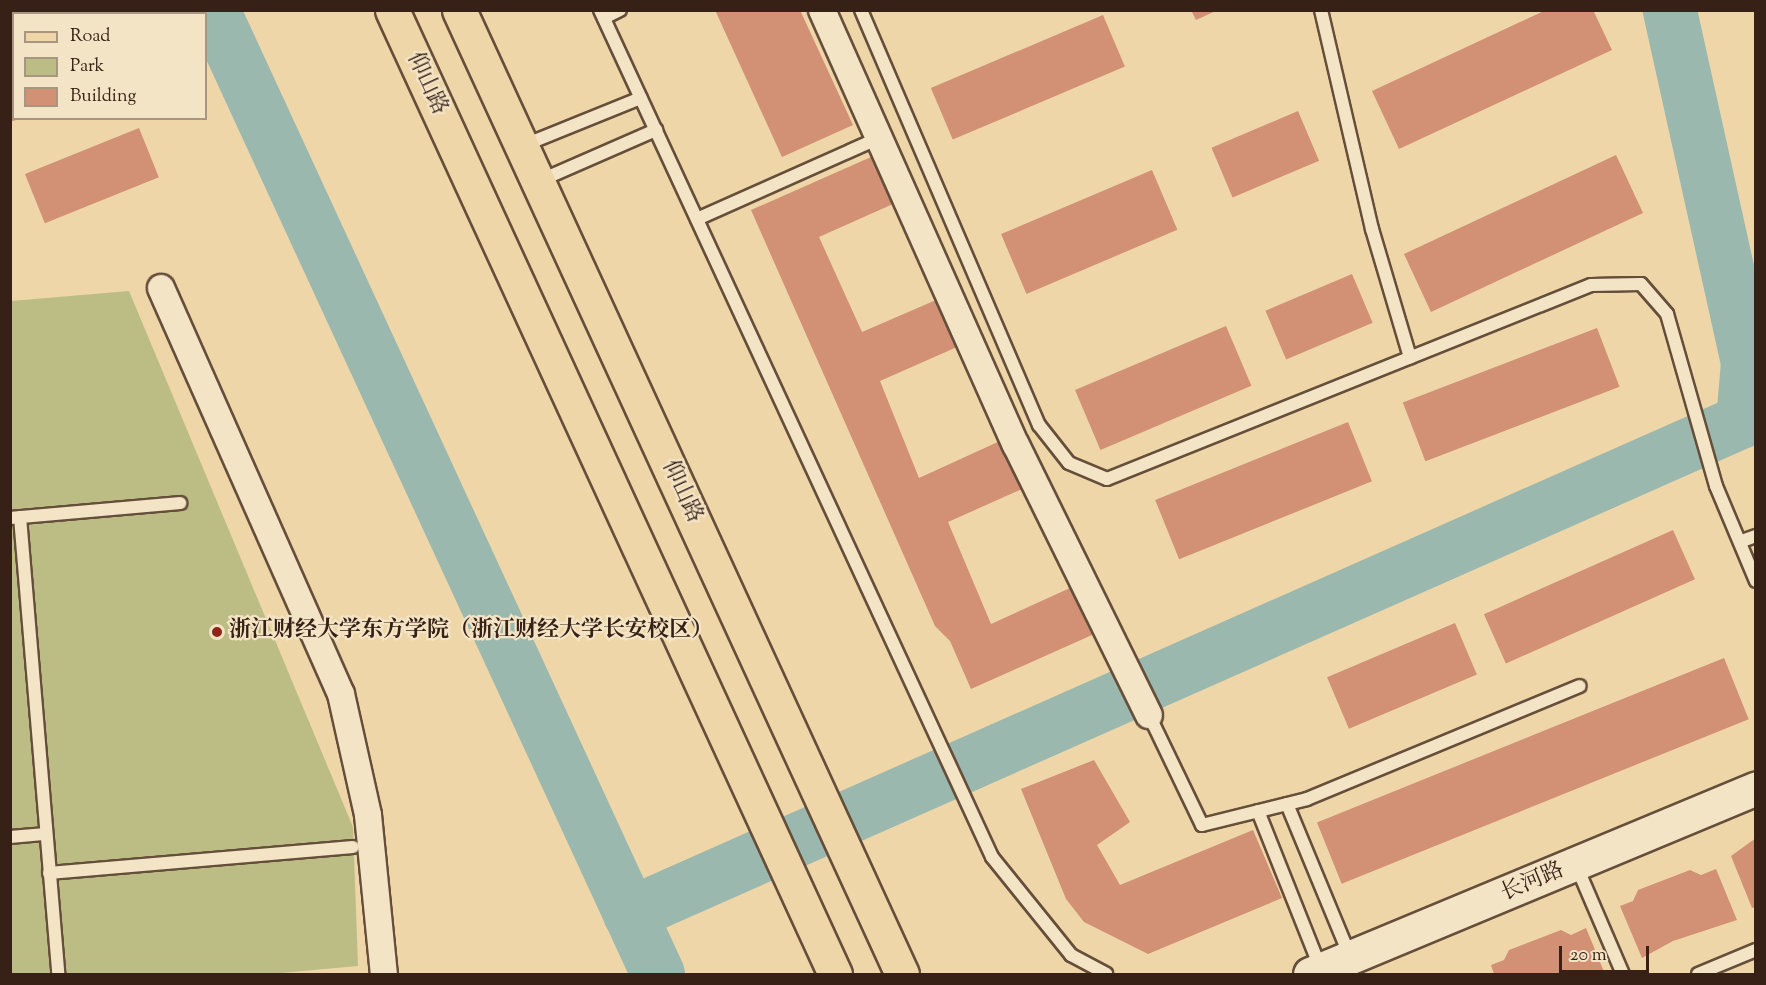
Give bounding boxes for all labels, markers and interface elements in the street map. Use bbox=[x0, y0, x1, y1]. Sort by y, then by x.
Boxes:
legend bbox=[12, 12, 207, 120]
text: Road bbox=[70, 24, 110, 50]
street label: 仰山路 bbox=[400, 49, 452, 119]
text: Park bbox=[70, 54, 104, 80]
text: Building bbox=[70, 84, 136, 110]
street label: 仰山路 bbox=[655, 457, 707, 527]
place label: 浙江财经大学东方学院（浙江财经大学长安校区） bbox=[229, 619, 713, 645]
marker: 浙江财经大学东方学院（浙江财经大学长安校区） bbox=[210, 625, 224, 639]
street label: 长河路 bbox=[1497, 858, 1569, 908]
scale bar bbox=[1562, 934, 1652, 972]
text: 20 m bbox=[1570, 943, 1607, 969]

